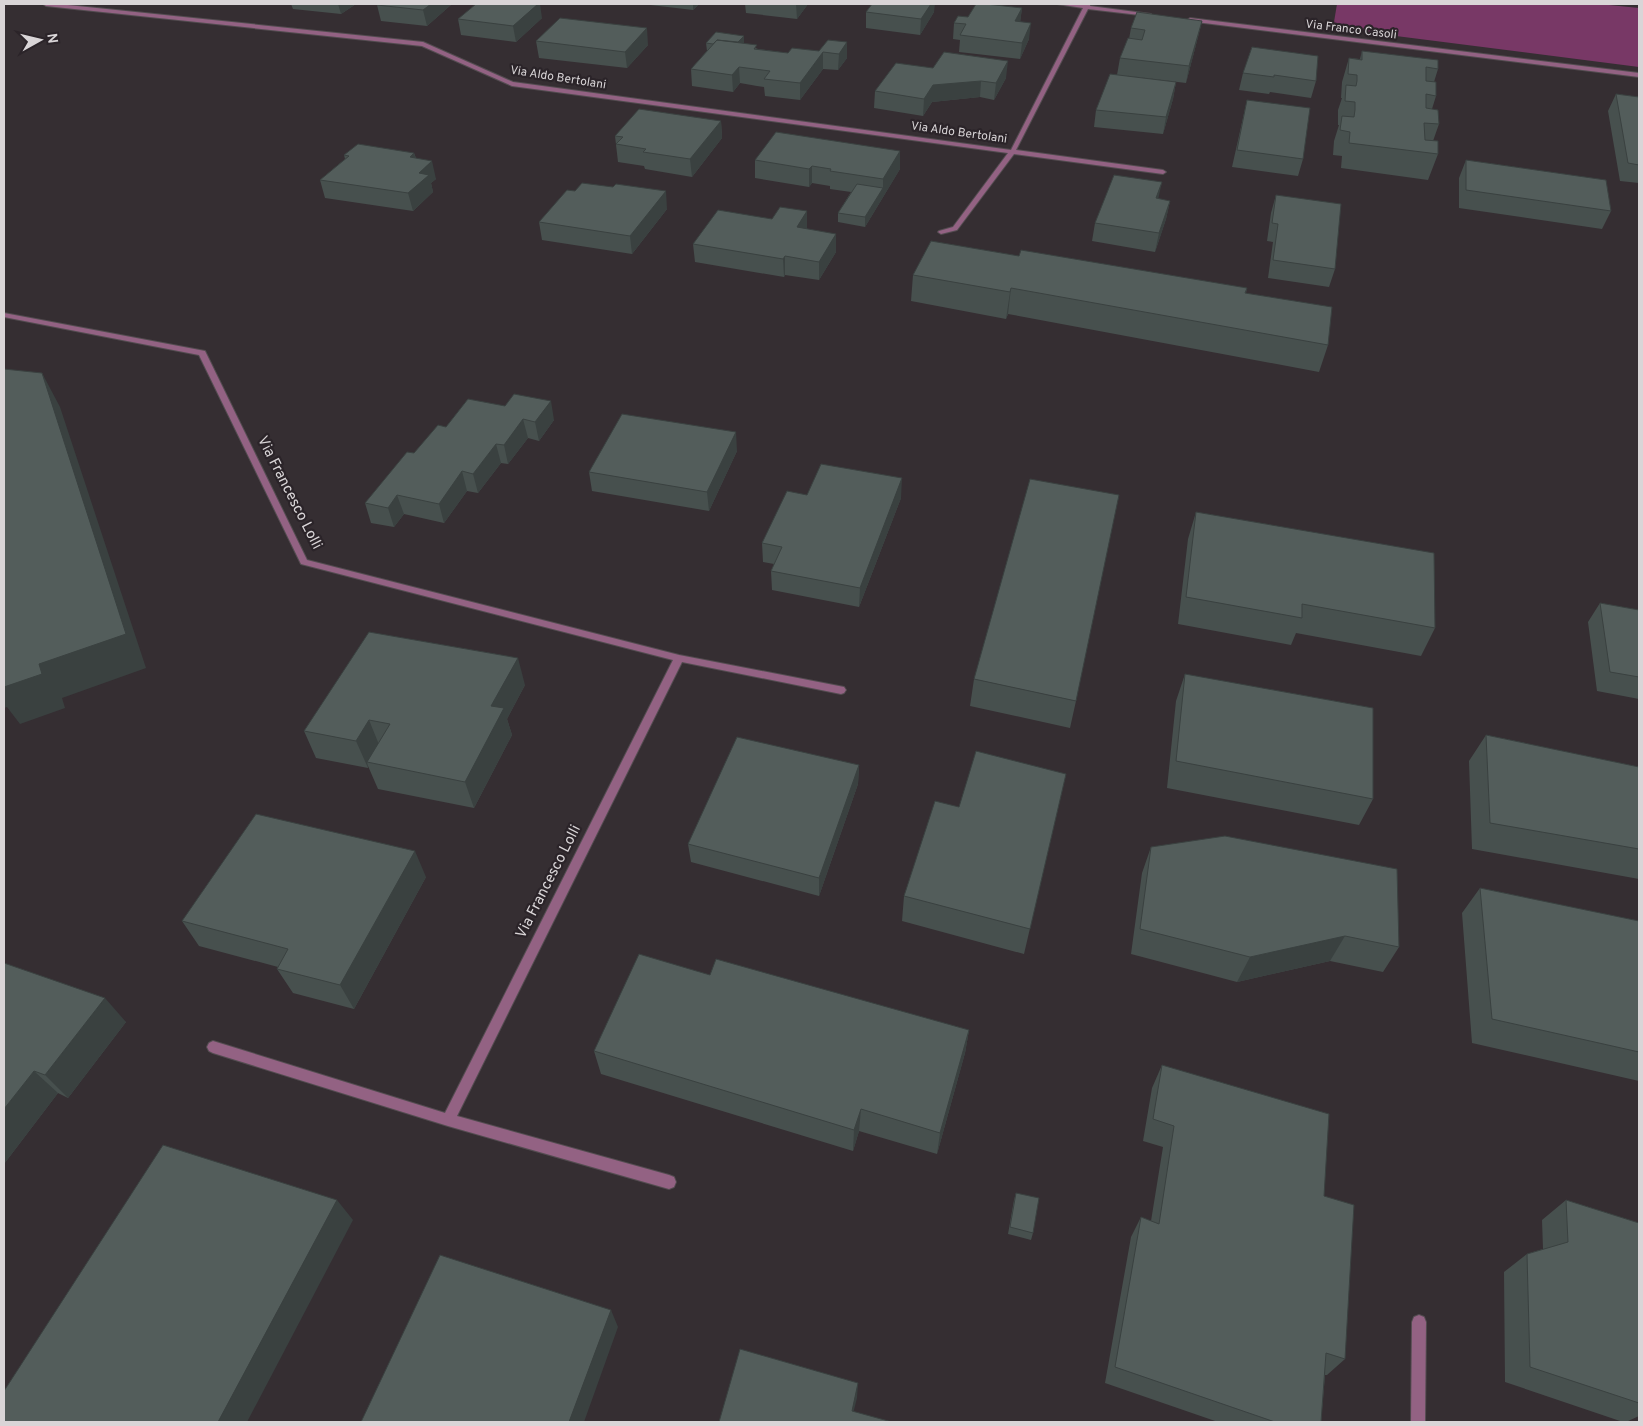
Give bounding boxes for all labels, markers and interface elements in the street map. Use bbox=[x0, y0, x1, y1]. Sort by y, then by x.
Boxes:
north arrow bbox=[15, 15, 65, 65]
street label: Via Franco Casoli bbox=[1304, 16, 1398, 44]
text: N bbox=[42, 32, 61, 45]
street label: Via Aldo Bertolani bbox=[509, 63, 607, 93]
street label: Via Aldo Bertolani bbox=[910, 118, 1008, 148]
street label: Via Francesco Lolli bbox=[252, 433, 326, 553]
street label: Via Francesco Lolli bbox=[512, 822, 586, 942]

